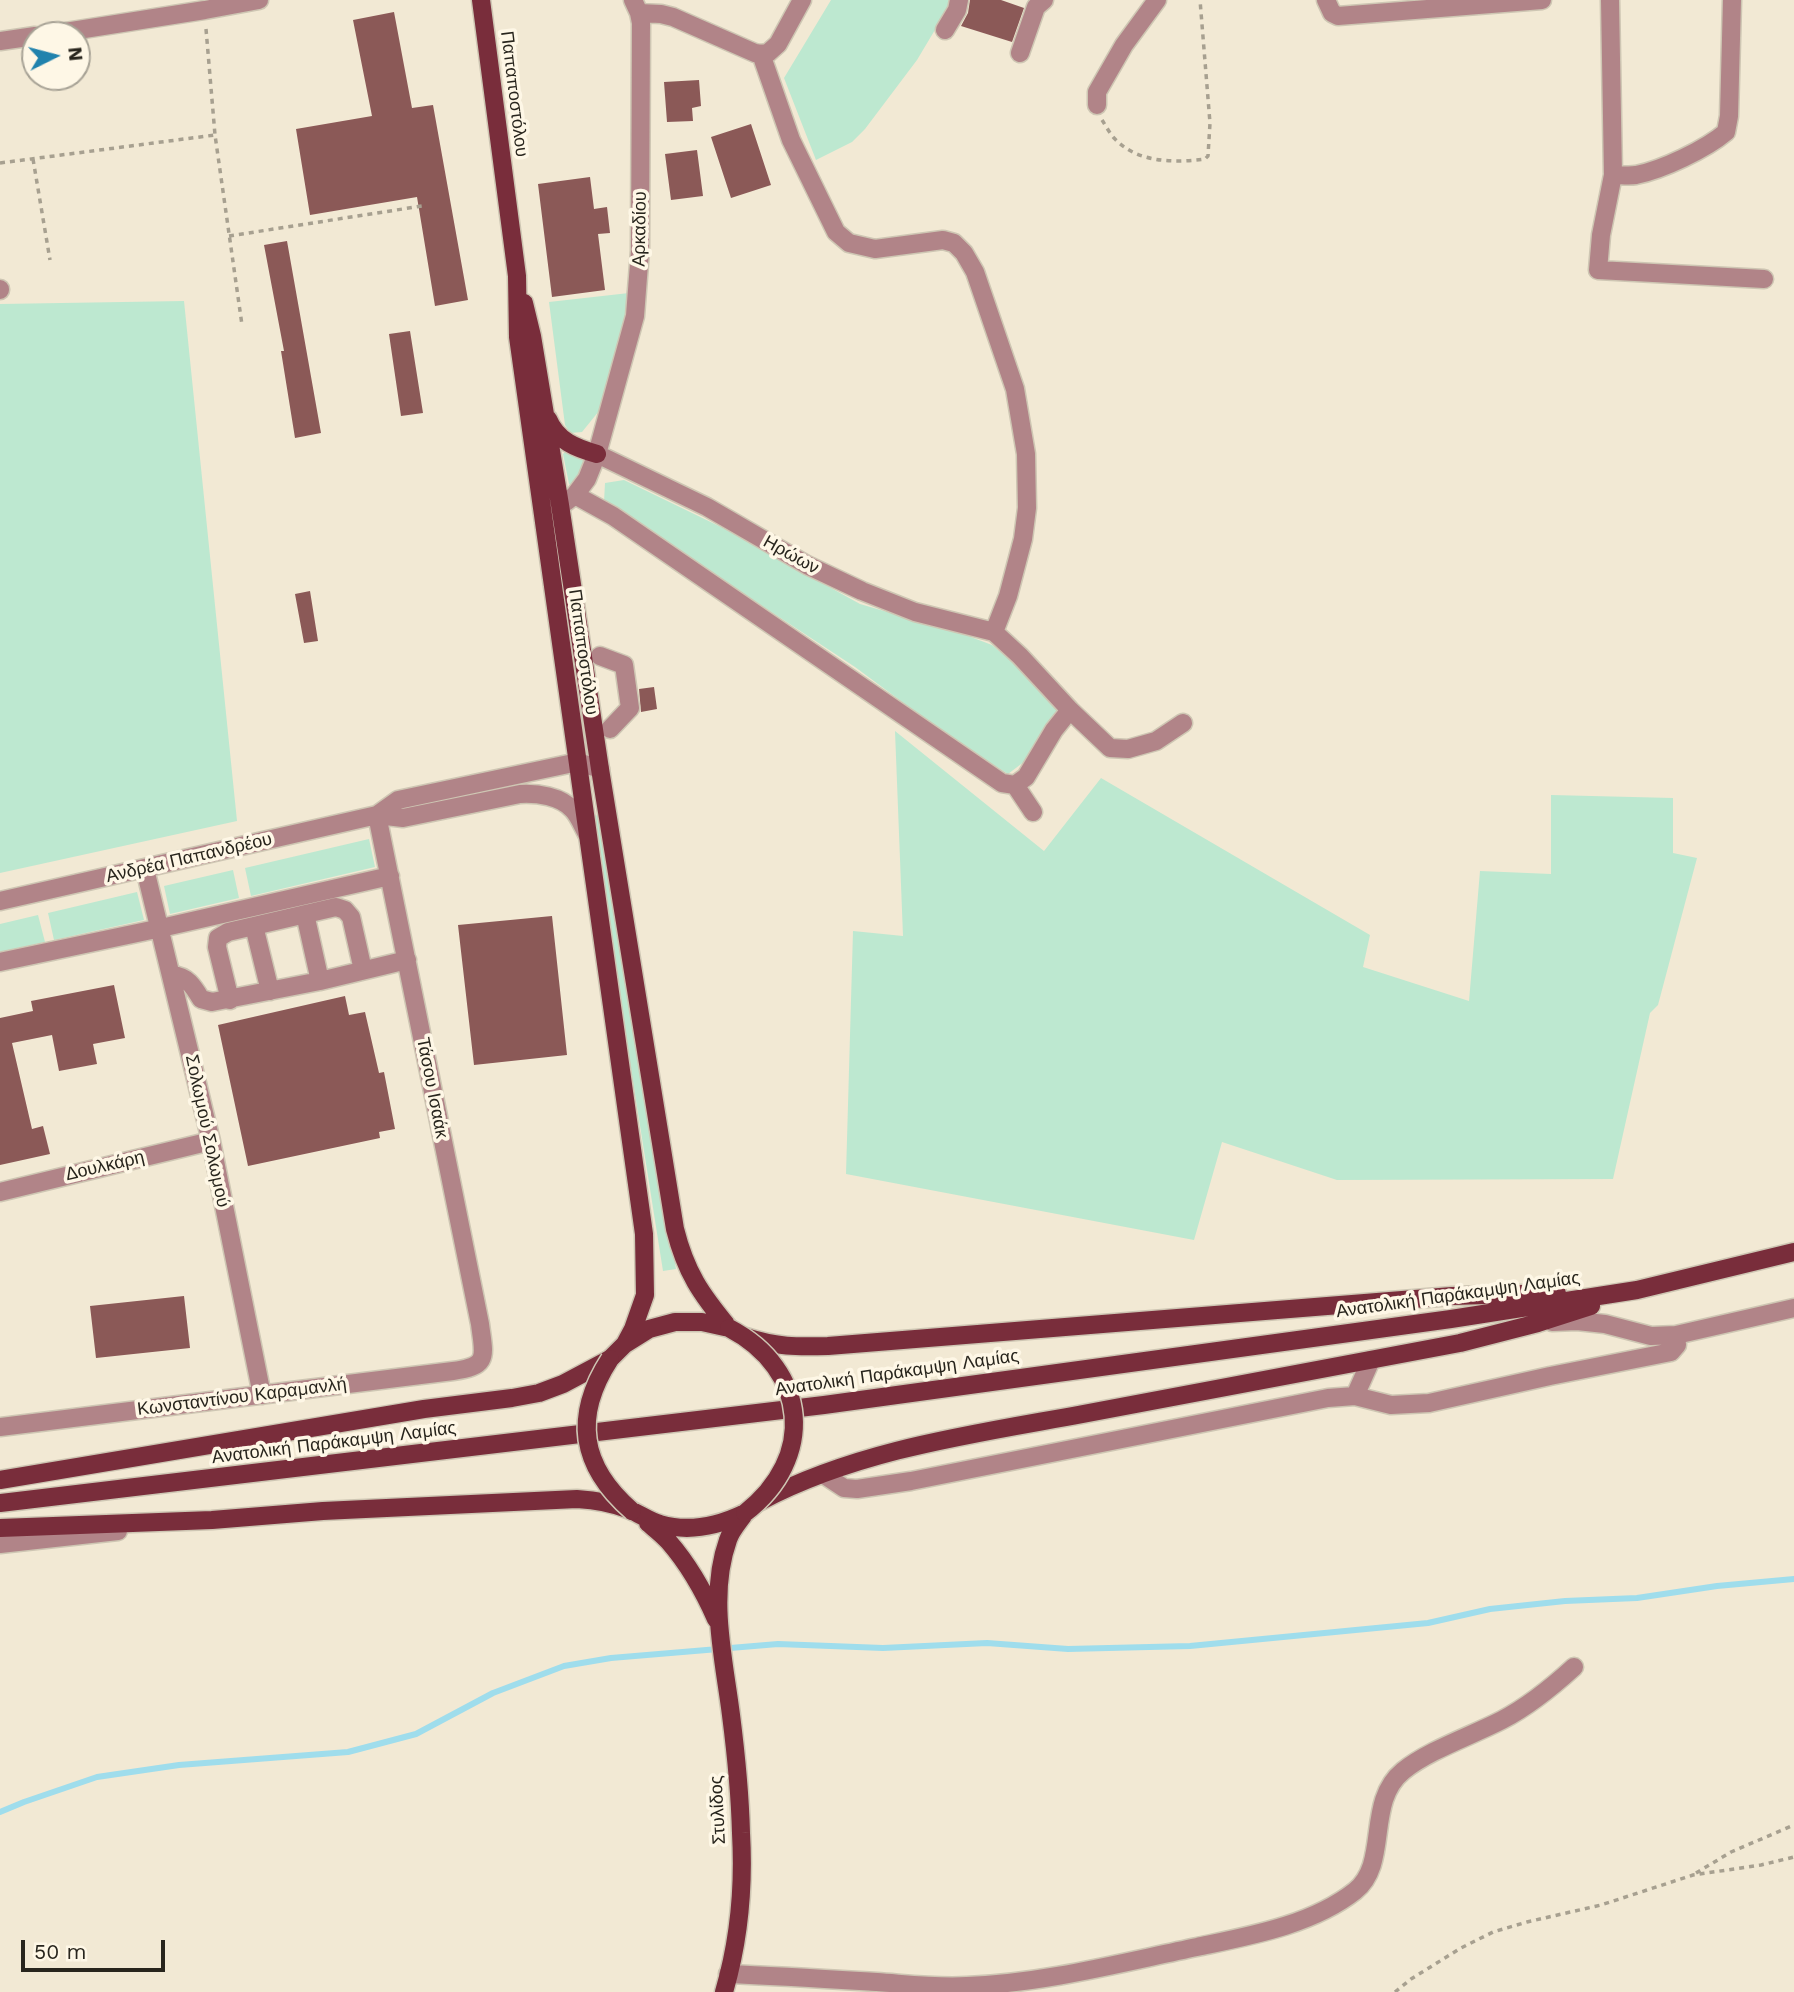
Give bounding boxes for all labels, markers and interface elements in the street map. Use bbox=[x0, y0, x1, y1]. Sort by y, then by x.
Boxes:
north arrow bbox=[21, 21, 91, 91]
street label: Παπαποστόλου bbox=[496, 30, 532, 158]
text: N bbox=[63, 46, 88, 62]
street label: Αρκαδίου bbox=[629, 191, 651, 267]
street label: Ηρώων bbox=[759, 531, 823, 579]
street label: Παπαποστόλου bbox=[563, 588, 603, 716]
street label: Ανδρέα Παπανδρέου bbox=[104, 828, 274, 888]
street label: Τάσου Ισαάκ bbox=[412, 1036, 452, 1140]
street label: Σολωμού Σολωμού bbox=[180, 1053, 234, 1209]
street label: Δουλκάρη bbox=[63, 1146, 147, 1186]
street label: Ανατολική Παράκαμψη Λαμίας bbox=[1335, 1267, 1581, 1323]
street label: Ανατολική Παράκαμψη Λαμίας bbox=[774, 1345, 1020, 1401]
street label: Κωνσταντίνου Καραμανλή bbox=[136, 1373, 348, 1421]
street label: Ανατολική Παράκαμψη Λαμίας bbox=[211, 1417, 457, 1469]
street label: Στυλίδος bbox=[705, 1775, 731, 1845]
scale bar bbox=[24, 1926, 168, 1970]
text: 50 m bbox=[34, 1939, 86, 1964]

